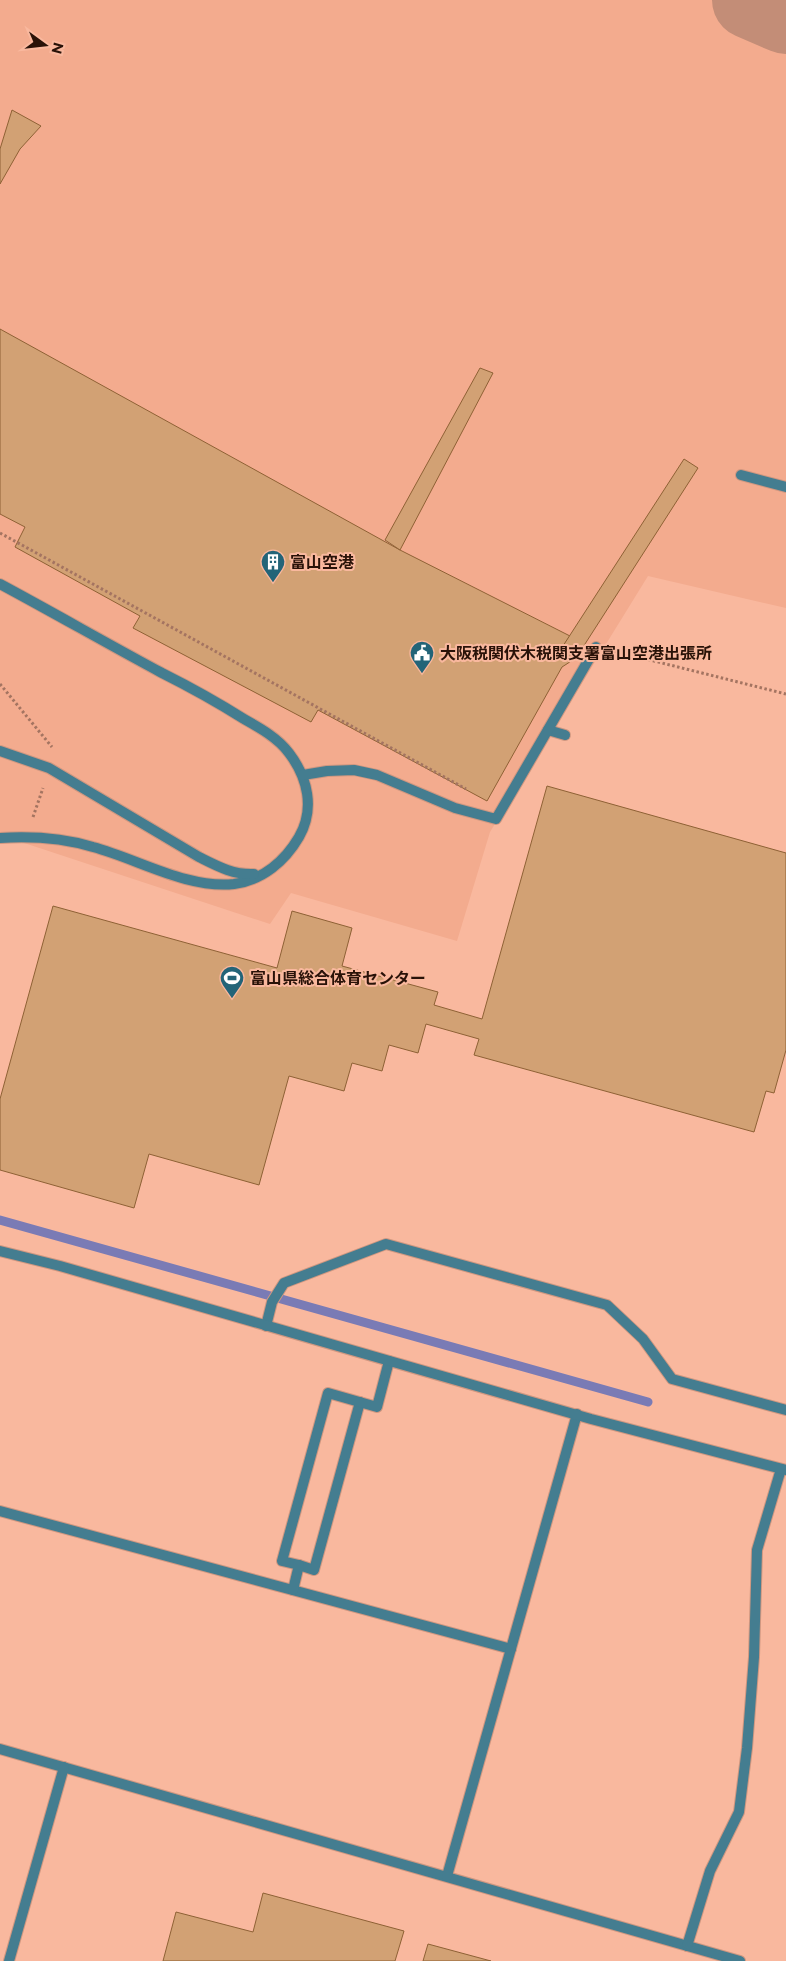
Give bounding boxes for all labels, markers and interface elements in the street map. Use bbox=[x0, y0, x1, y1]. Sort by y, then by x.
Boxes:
north arrow bbox=[20, 20, 70, 70]
text: N bbox=[47, 41, 68, 56]
building icon: 富山空港 bbox=[260, 549, 286, 583]
place label: 富山空港 bbox=[290, 553, 354, 572]
public building icon: 大阪税関伏木税関支署富山空港出張所 bbox=[409, 640, 435, 674]
place label: 大阪税関伏木税関支署富山空港出張所 bbox=[440, 644, 712, 663]
sports icon: 富山県総合体育センター bbox=[219, 965, 245, 999]
place label: 富山県総合体育センター bbox=[250, 969, 426, 988]

